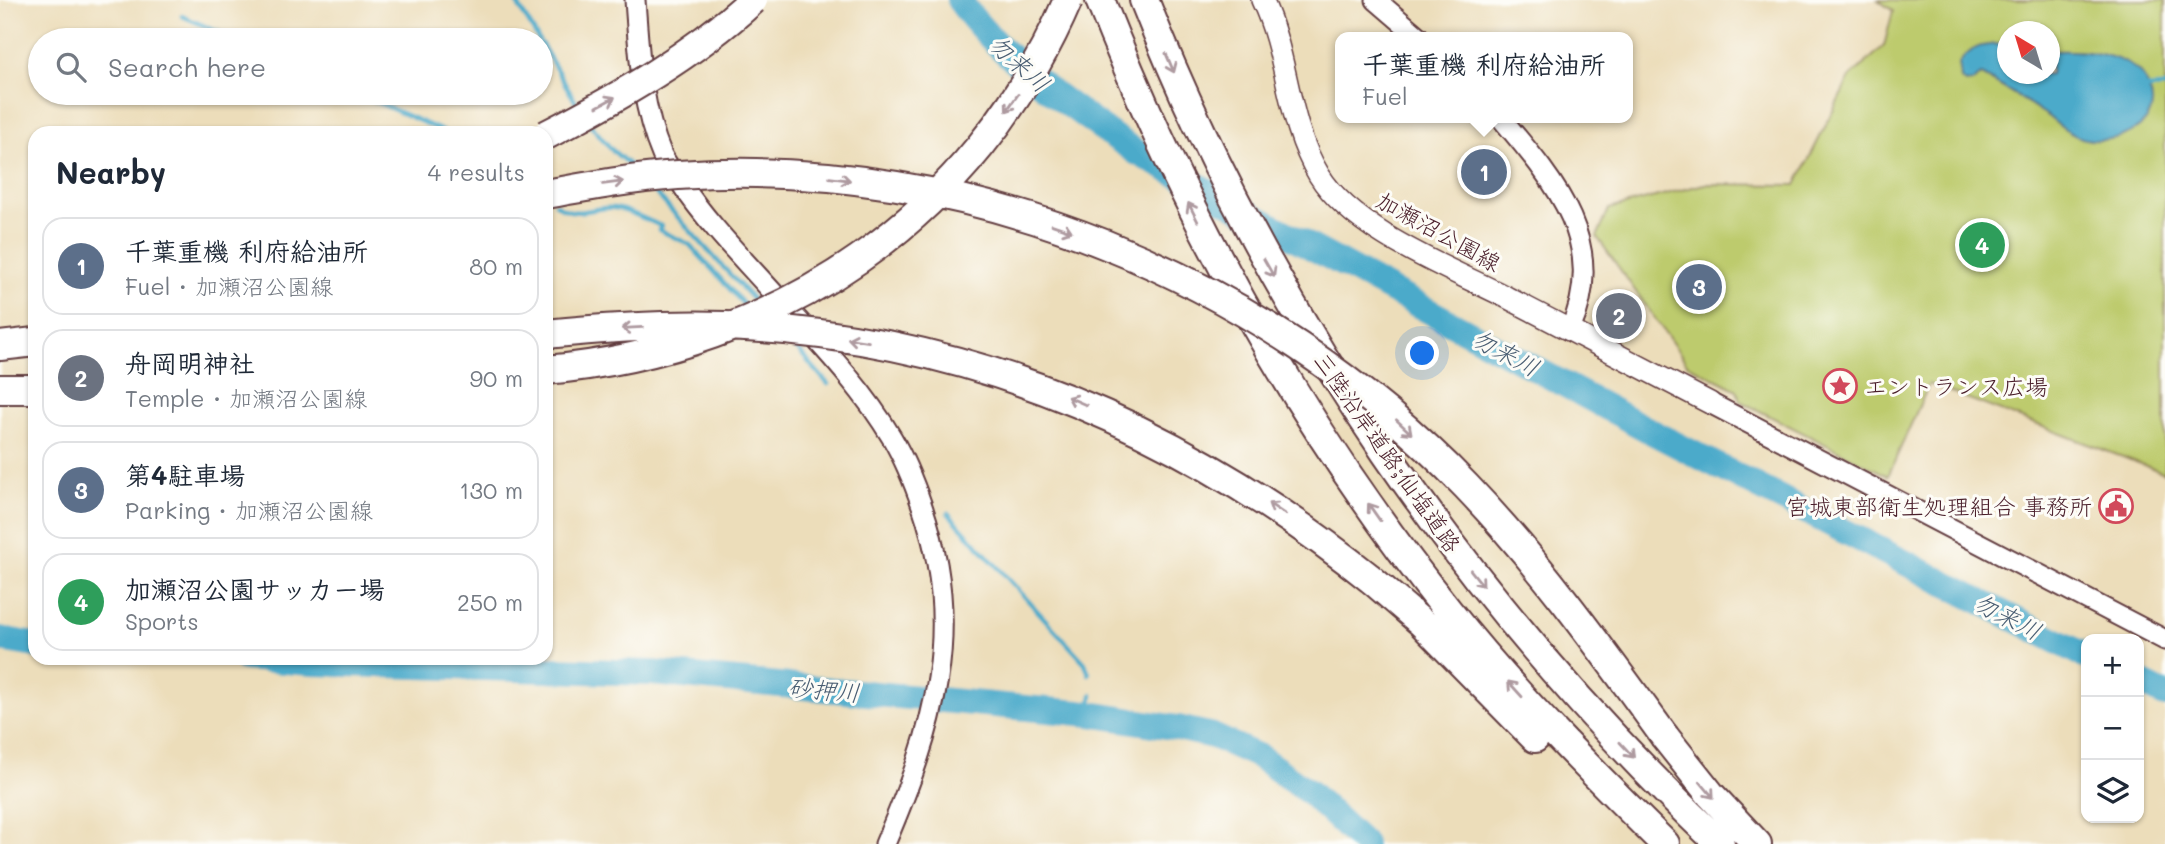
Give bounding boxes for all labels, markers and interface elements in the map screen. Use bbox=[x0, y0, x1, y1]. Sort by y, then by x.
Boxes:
north arrow bbox=[1997, 21, 2060, 84]
water label: 勿来川 bbox=[983, 27, 1057, 99]
search box bbox=[28, 28, 553, 105]
popup bbox=[1335, 32, 1633, 123]
text: 千葉重機 利府給油所 bbox=[1362, 47, 1606, 81]
icon: search bbox=[52, 48, 90, 86]
text: Search here bbox=[108, 50, 266, 84]
one-way arrow bbox=[1164, 52, 1177, 73]
text: Fuel bbox=[1362, 81, 1408, 111]
one-way arrow bbox=[1005, 93, 1019, 112]
one-way arrow bbox=[595, 95, 616, 108]
pin: 1 bbox=[1461, 146, 1507, 198]
text: Nearby bbox=[56, 152, 166, 192]
text: 4 results bbox=[428, 157, 525, 187]
one-way arrow bbox=[828, 173, 851, 186]
one-way arrow bbox=[601, 176, 624, 189]
street label: 加瀬沼公園線 bbox=[1371, 184, 1507, 278]
one-way arrow bbox=[1186, 202, 1200, 223]
pin: 4 bbox=[1959, 219, 2005, 271]
one-way arrow bbox=[1050, 223, 1072, 236]
text: 千葉重機 利府給油所 bbox=[125, 234, 368, 268]
text: 1 bbox=[76, 251, 86, 281]
text: 80 m bbox=[469, 251, 523, 281]
one-way arrow bbox=[1262, 257, 1276, 277]
pin: 3 bbox=[1676, 261, 1722, 313]
text: Fuel · 加瀬沼公園線 bbox=[125, 271, 333, 301]
pin: 2 bbox=[1596, 290, 1642, 342]
one-way arrow bbox=[620, 321, 643, 334]
water label: 勿来川 bbox=[1467, 321, 1545, 383]
one-way arrow bbox=[847, 333, 870, 346]
your location bbox=[1405, 336, 1439, 370]
text: 舟岡明神社 bbox=[125, 346, 255, 380]
street label: 三陸沿岸道路;仙塩道路 bbox=[1308, 346, 1468, 558]
text: 2 bbox=[75, 363, 87, 393]
text: 90 m bbox=[470, 363, 523, 393]
place icon: エントランス広場 bbox=[1821, 367, 1859, 405]
place label: エントランス広場 bbox=[1864, 371, 2048, 401]
text: Temple · 加瀬沼公園線 bbox=[125, 383, 367, 413]
one-way arrow bbox=[1067, 394, 1088, 407]
one-way arrow bbox=[1395, 419, 1412, 436]
text: 第4駐車場 bbox=[125, 458, 245, 492]
text: 3 bbox=[74, 475, 88, 505]
text: 130 m bbox=[459, 475, 523, 505]
public building icon: 宮城東部衛生処理組合 事務所 bbox=[2097, 487, 2135, 525]
place label: 宮城東部衛生処理組合 事務所 bbox=[1786, 491, 2092, 521]
text: Parking · 加瀬沼公園線 bbox=[125, 495, 373, 525]
one-way arrow bbox=[1268, 501, 1287, 516]
one-way arrow bbox=[1367, 503, 1381, 522]
one-way arrow bbox=[1470, 569, 1485, 587]
text: 加瀬沼公園サッカー場 bbox=[125, 572, 385, 606]
water label: 勿来川 bbox=[1969, 586, 2047, 646]
text: 4 bbox=[74, 587, 88, 617]
text: 250 m bbox=[457, 587, 523, 617]
text: Sports bbox=[125, 606, 199, 636]
map controls bbox=[2081, 634, 2144, 823]
button: + bbox=[2081, 634, 2144, 697]
water label: 砂押川 bbox=[787, 670, 861, 708]
one-way arrow bbox=[1508, 681, 1524, 699]
button: − bbox=[2081, 697, 2144, 760]
one-way arrow bbox=[1618, 741, 1635, 758]
button: layers bbox=[2081, 760, 2144, 823]
one-way arrow bbox=[1700, 780, 1715, 798]

